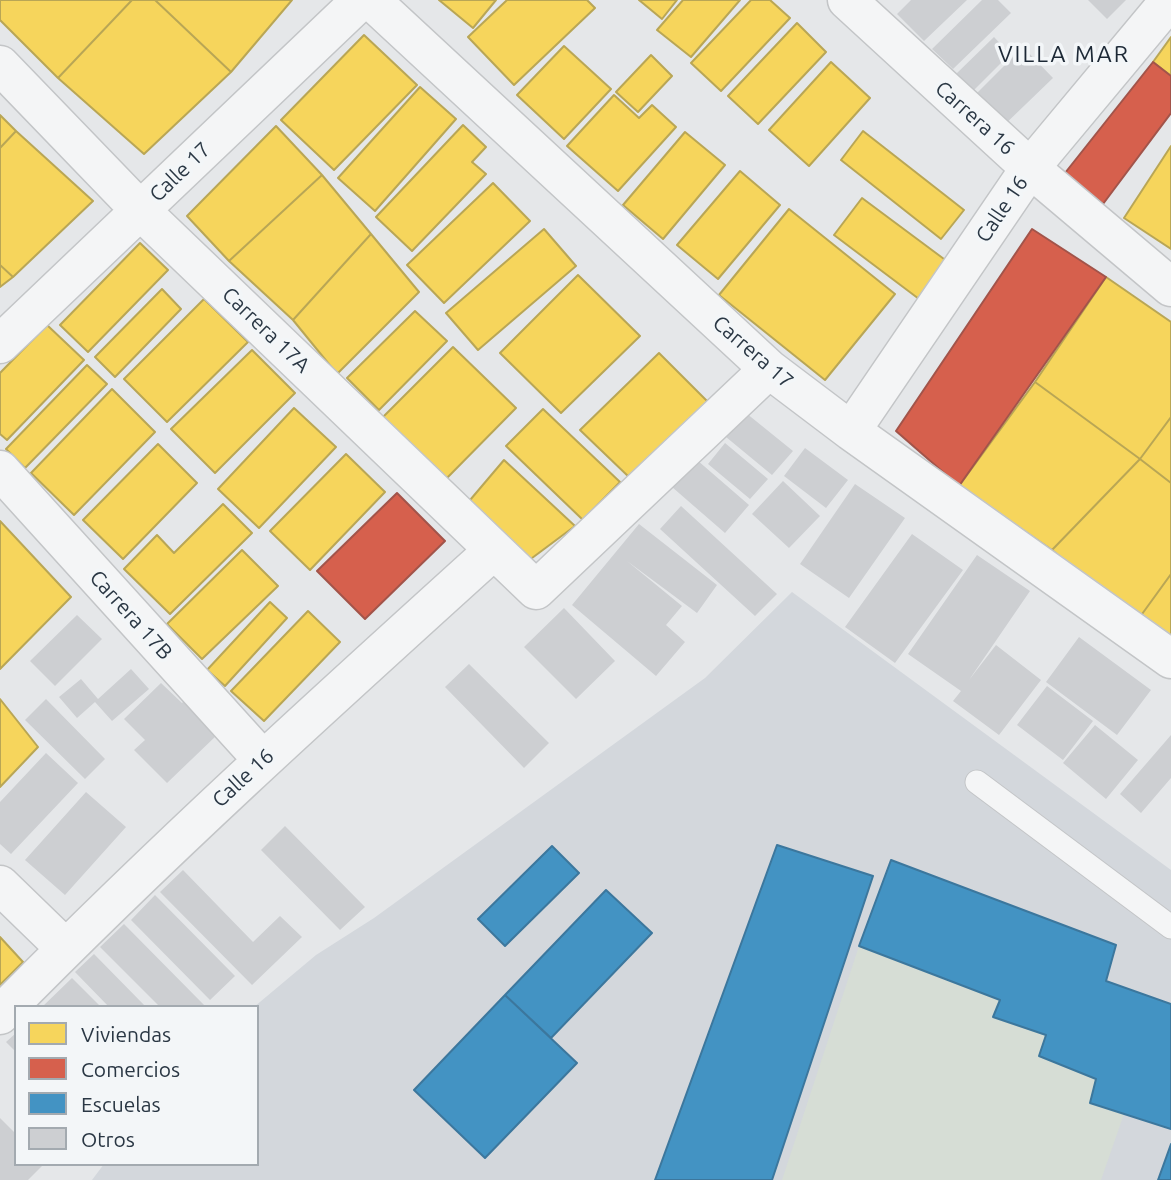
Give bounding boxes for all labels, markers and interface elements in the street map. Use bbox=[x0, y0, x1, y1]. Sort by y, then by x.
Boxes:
district label: VILLA MAR bbox=[999, 40, 1129, 68]
street label: Carrera 16 bbox=[930, 76, 1020, 160]
street label: Calle 17 bbox=[144, 137, 216, 207]
street label: Calle 16 bbox=[971, 171, 1033, 247]
street label: Carrera 17A bbox=[217, 282, 315, 378]
street label: Carrera 17 bbox=[708, 310, 798, 394]
street label: Carrera 17B bbox=[84, 565, 178, 665]
street label: Calle 16 bbox=[207, 743, 279, 813]
legend bbox=[14, 1005, 259, 1166]
text: Viviendas bbox=[81, 1022, 171, 1046]
text: Comercios bbox=[81, 1057, 180, 1081]
text: Escuelas bbox=[81, 1092, 161, 1116]
text: Otros bbox=[81, 1127, 135, 1151]

